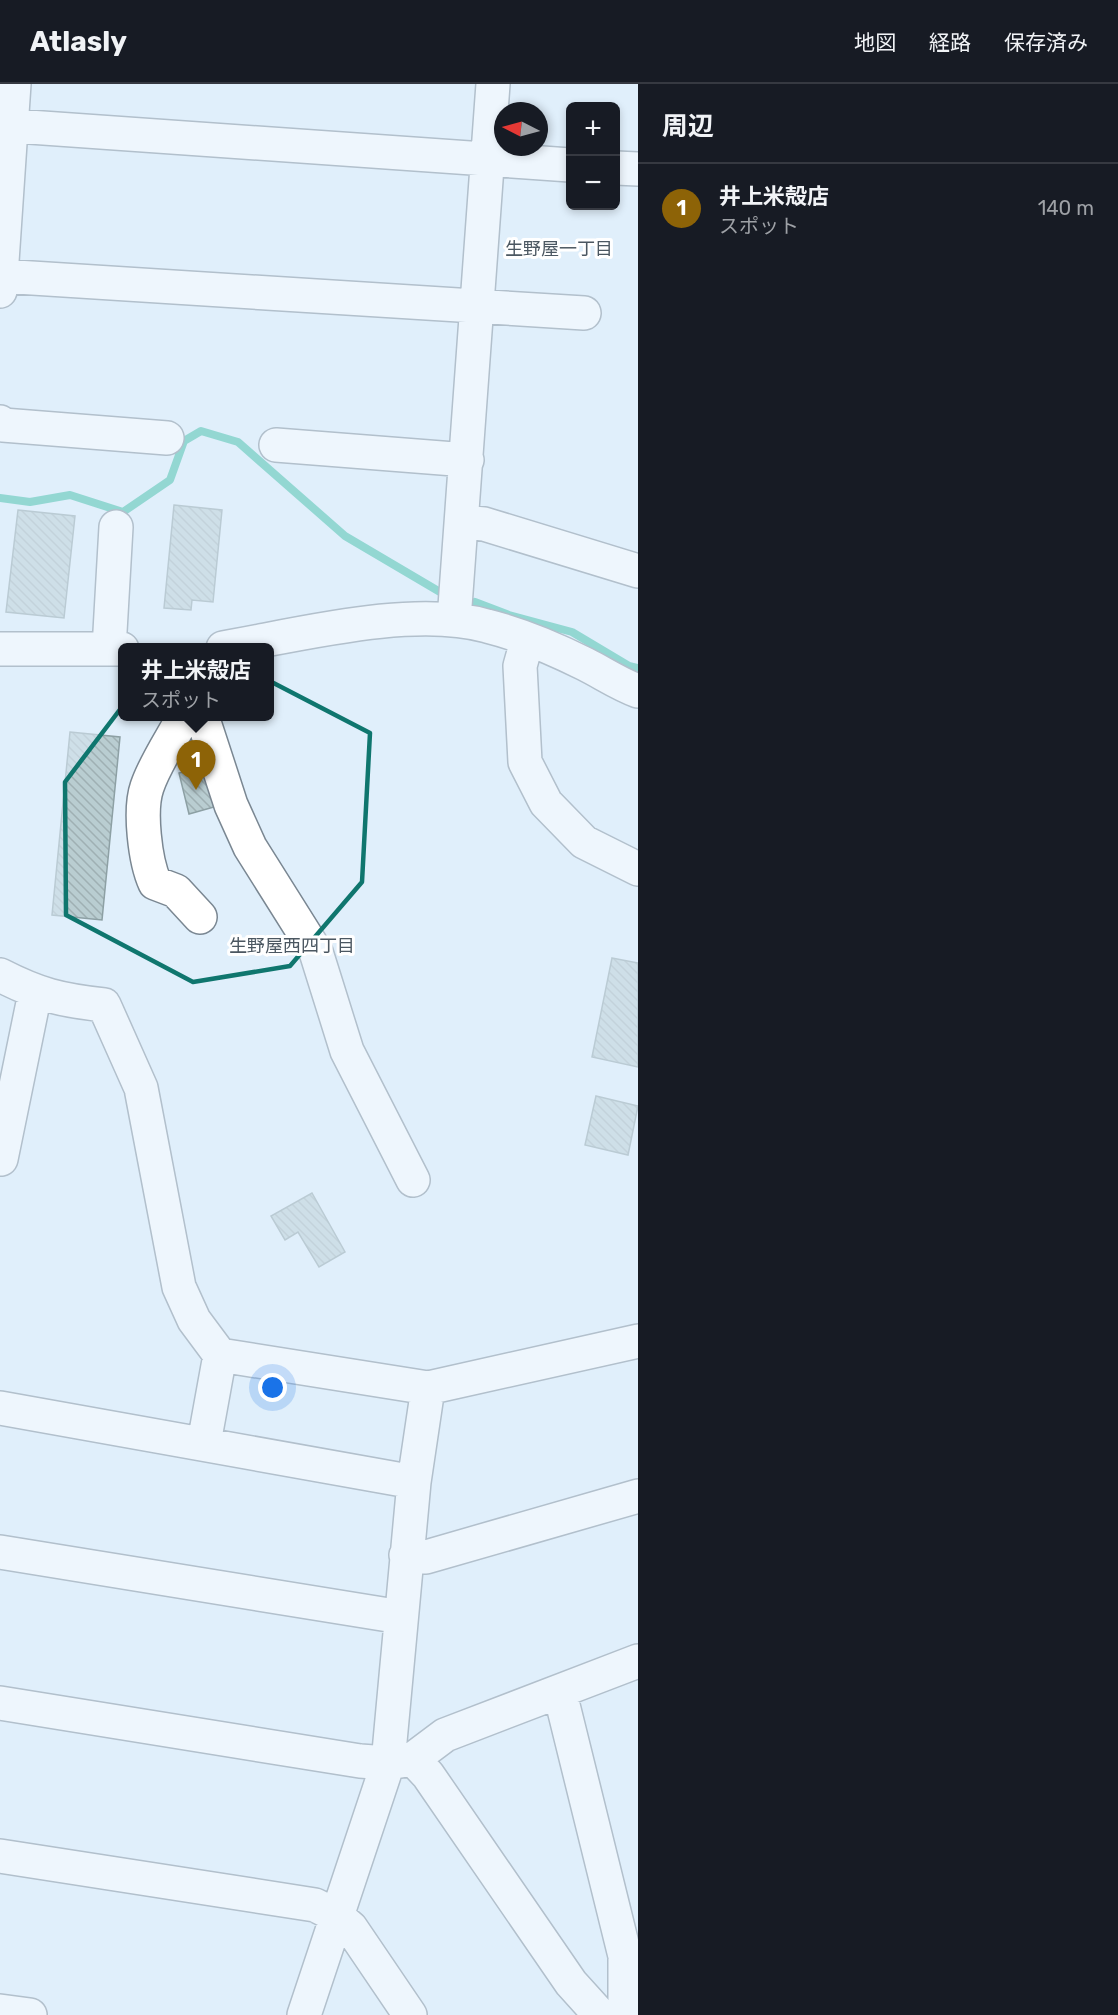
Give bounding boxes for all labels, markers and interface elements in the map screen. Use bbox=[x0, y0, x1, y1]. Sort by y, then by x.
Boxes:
text: Atlasly bbox=[30, 25, 127, 58]
text: 地図 bbox=[854, 30, 896, 55]
text: 経路 bbox=[929, 30, 971, 55]
text: 保存済み bbox=[1004, 30, 1088, 55]
north arrow bbox=[494, 102, 548, 156]
map controls bbox=[566, 102, 620, 210]
button: + bbox=[566, 102, 620, 156]
text: 周辺 bbox=[662, 111, 714, 142]
button: − bbox=[566, 156, 620, 210]
text: 井上米殻店 bbox=[719, 183, 829, 210]
text: 1 bbox=[677, 196, 686, 220]
text: 140 m bbox=[1038, 196, 1094, 220]
text: スポット bbox=[719, 214, 799, 238]
district label: 生野屋一丁目 bbox=[505, 238, 613, 260]
popup bbox=[118, 643, 274, 721]
text: 井上米殻店 bbox=[141, 657, 251, 684]
text: スポット bbox=[141, 688, 221, 712]
pin: 1 bbox=[176, 740, 216, 790]
district label: 生野屋西四丁目 bbox=[229, 935, 355, 957]
your location bbox=[258, 1373, 287, 1402]

